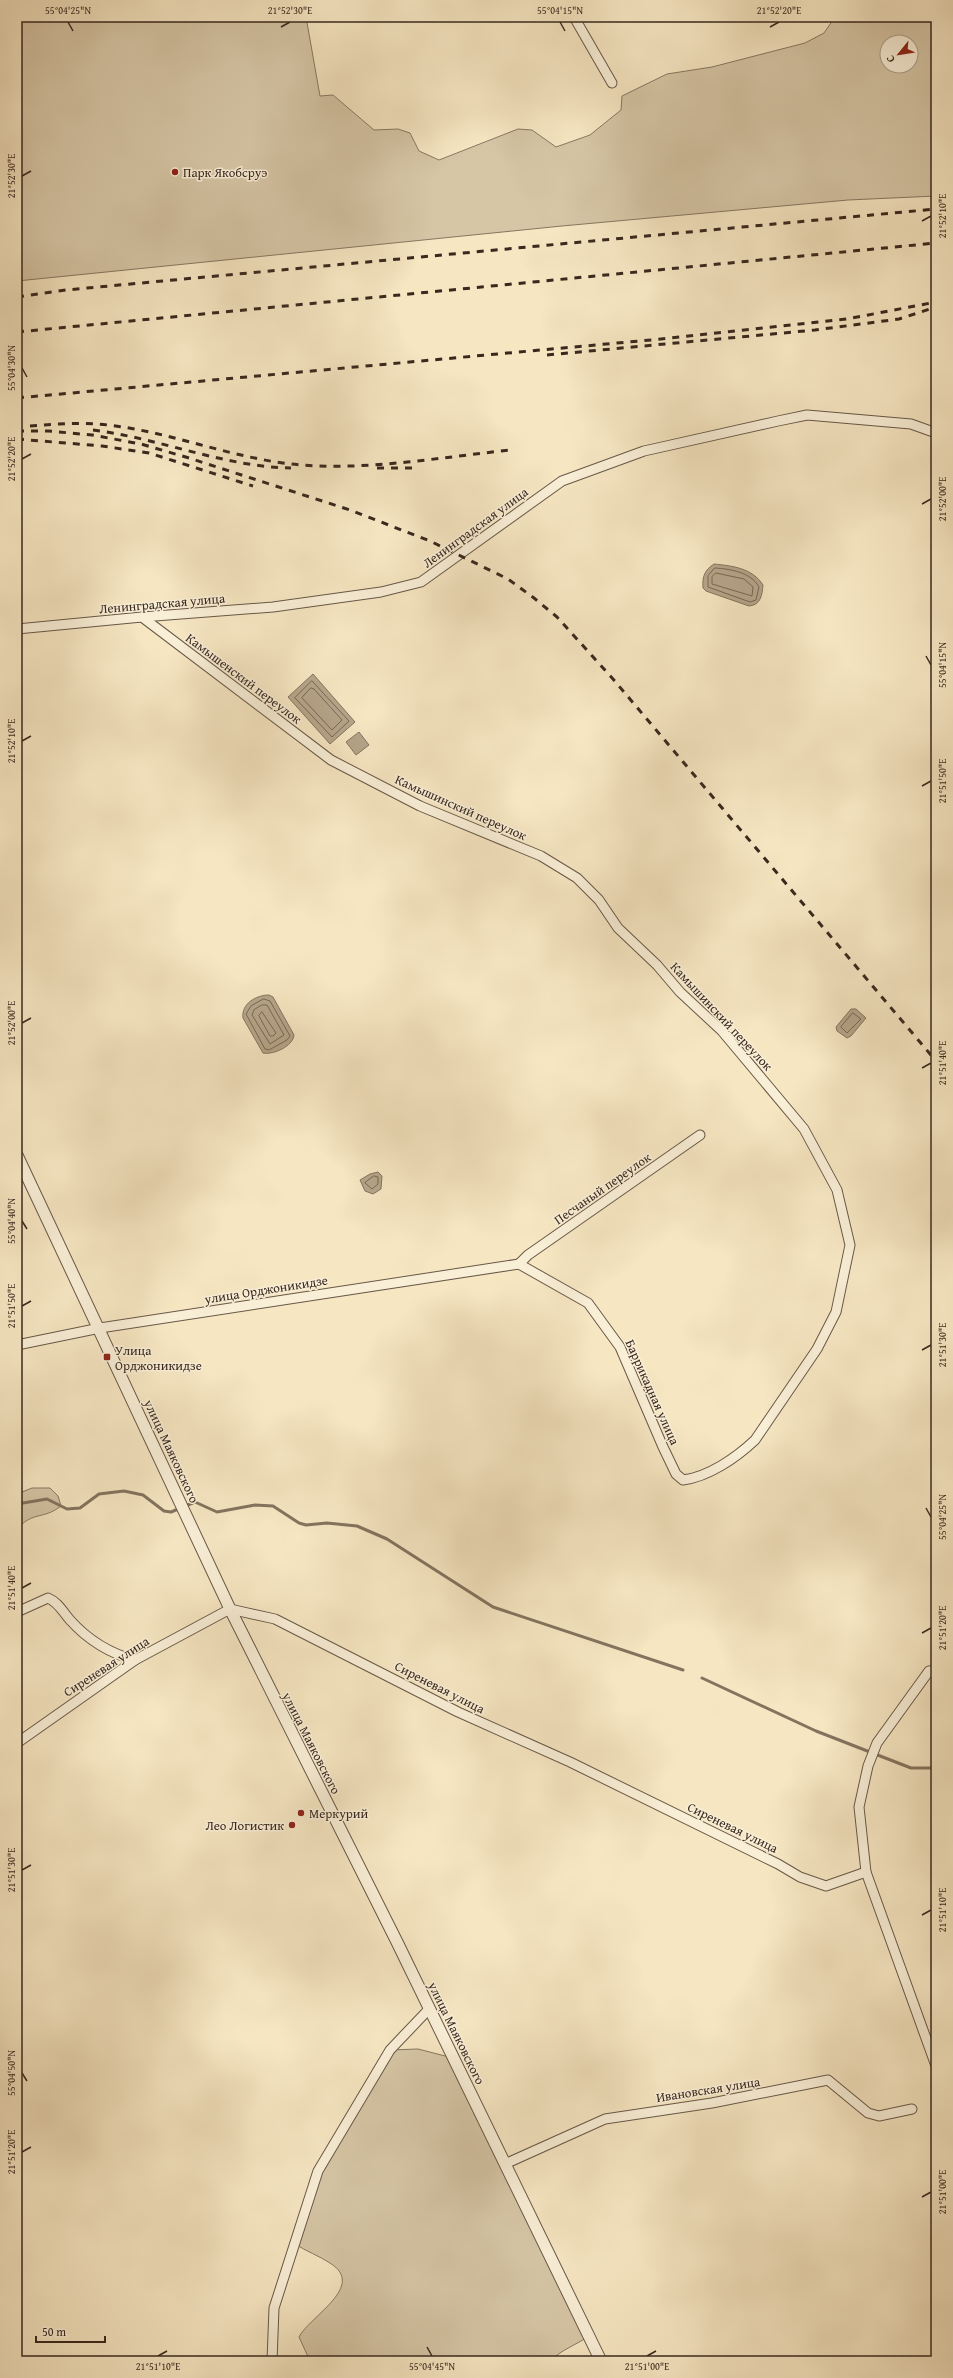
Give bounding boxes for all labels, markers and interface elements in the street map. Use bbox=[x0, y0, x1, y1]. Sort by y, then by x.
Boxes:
text: 55°04'25"N bbox=[45, 3, 91, 18]
text: 21°52'30"E bbox=[268, 3, 312, 18]
text: 55°04'15"N bbox=[537, 3, 583, 18]
text: 21°52'20"E bbox=[757, 3, 801, 18]
north arrow bbox=[879, 34, 919, 74]
text: С bbox=[882, 52, 899, 66]
text: 21°52'30"E bbox=[4, 154, 19, 198]
place label: Парк Якобсруэ bbox=[183, 163, 267, 182]
marker: Парк Якобсруэ bbox=[170, 167, 180, 177]
text: 21°52'10"E bbox=[935, 194, 950, 238]
text: 55°04'30"N bbox=[4, 345, 19, 391]
text: 21°52'20"E bbox=[4, 437, 19, 481]
text: 21°52'00"E bbox=[935, 477, 950, 521]
street label: Ленинградская улица bbox=[419, 482, 533, 572]
street label: Ленинградская улица bbox=[98, 588, 227, 618]
street label: Камышенский переулок bbox=[182, 628, 306, 728]
text: 55°04'15"N bbox=[935, 642, 950, 688]
text: 21°52'10"E bbox=[4, 719, 19, 763]
text: 21°51'50"E bbox=[935, 759, 950, 803]
street label: Камышинский переулок bbox=[392, 770, 530, 845]
street label: Камышинский переулок bbox=[666, 958, 777, 1075]
text: 21°52'00"E bbox=[4, 1001, 19, 1045]
text: 21°51'40"E bbox=[935, 1041, 950, 1085]
street label: Песчаный переулок bbox=[550, 1148, 655, 1229]
text: 55°04'40"N bbox=[4, 1198, 19, 1244]
street label: улица Орджоникидзе bbox=[202, 1270, 329, 1309]
text: 21°51'50"E bbox=[4, 1284, 19, 1328]
text: 21°51'30"E bbox=[935, 1323, 950, 1367]
street label: Баррикадная улица bbox=[621, 1336, 685, 1449]
place label: Улица Орджоникидзе bbox=[115, 1341, 202, 1375]
marker: Улица Орджоникидзе bbox=[102, 1352, 112, 1362]
street label: улица Маяковского bbox=[139, 1396, 204, 1506]
text: 55°04'25"N bbox=[935, 1494, 950, 1540]
text: 21°51'40"E bbox=[4, 1566, 19, 1610]
text: 21°51'20"E bbox=[935, 1606, 950, 1650]
street label: Сиреневая улица bbox=[60, 1631, 153, 1701]
street label: Сиреневая улица bbox=[392, 1657, 489, 1719]
street label: улица Маяковского bbox=[277, 1688, 346, 1798]
street label: Сиреневая улица bbox=[684, 1797, 782, 1858]
place label: Меркурий bbox=[309, 1804, 368, 1823]
marker: Меркурий bbox=[296, 1808, 306, 1818]
place label: Лео Логистик bbox=[205, 1816, 284, 1835]
marker: Лео Логистик bbox=[287, 1820, 297, 1830]
text: 21°51'30"E bbox=[4, 1848, 19, 1892]
text: 21°51'10"E bbox=[935, 1888, 950, 1932]
street label: улица Маяковского bbox=[423, 1978, 490, 2088]
text: 55°04'50"N bbox=[4, 2050, 19, 2096]
street label: Ивановская улица bbox=[655, 2072, 762, 2107]
text: 21°51'20"E bbox=[4, 2130, 19, 2174]
text: 21°51'00"E bbox=[935, 2170, 950, 2214]
scale bar bbox=[36, 2318, 105, 2344]
text: 50 m bbox=[42, 2323, 66, 2340]
text: 21°51'10"E bbox=[136, 2359, 180, 2374]
text: 55°04'45"N bbox=[409, 2359, 455, 2374]
text: 21°51'00"E bbox=[625, 2359, 669, 2374]

